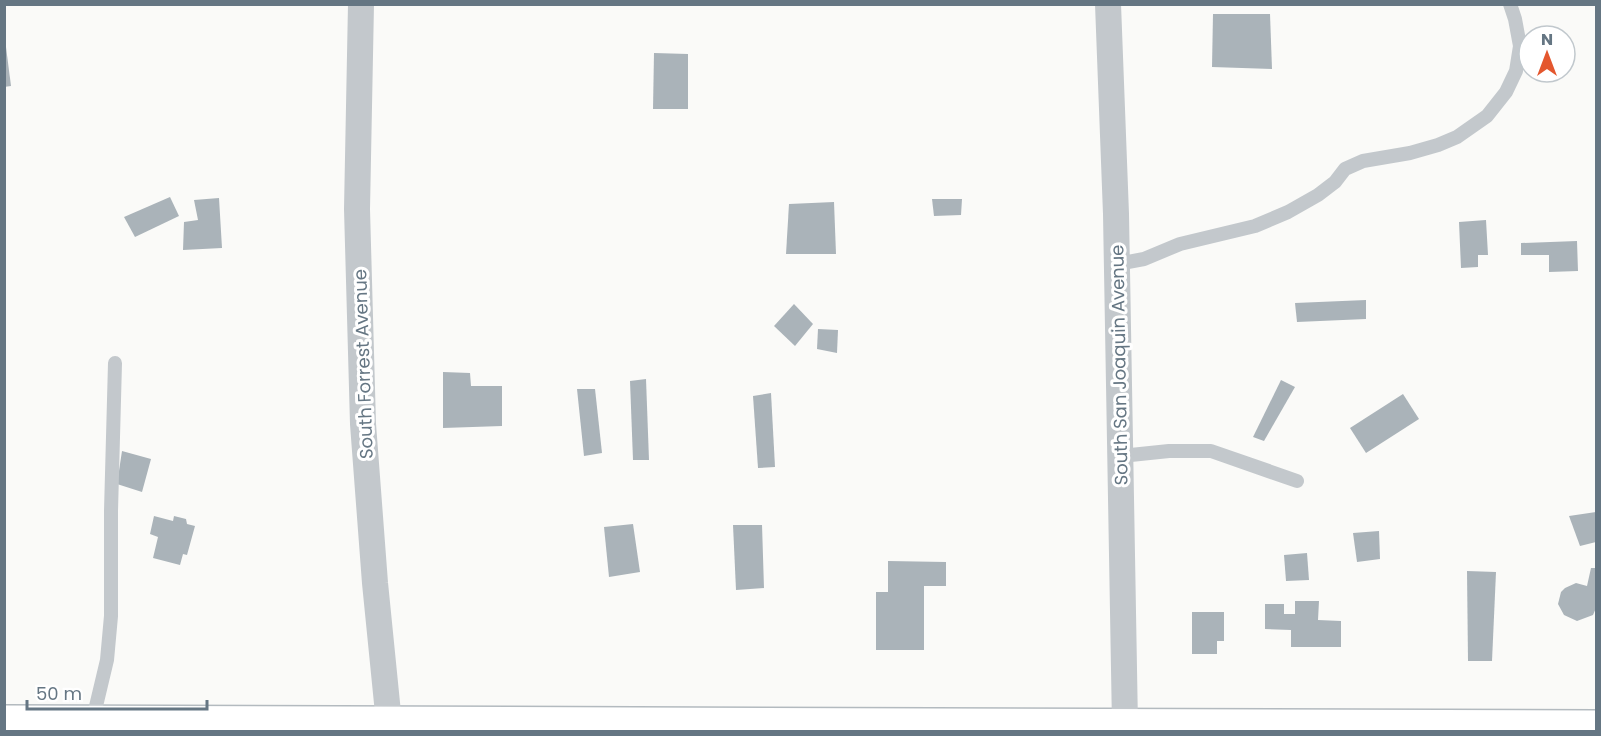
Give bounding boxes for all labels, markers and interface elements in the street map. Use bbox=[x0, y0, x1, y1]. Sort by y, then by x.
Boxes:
north arrow bbox=[1517, 24, 1577, 84]
text: N bbox=[1541, 28, 1553, 51]
street label: South San Joaquin Avenue bbox=[1104, 244, 1134, 486]
street label: South Forrest Avenue bbox=[347, 269, 379, 459]
scale bar bbox=[27, 673, 207, 711]
text: 50 m bbox=[36, 681, 82, 706]

